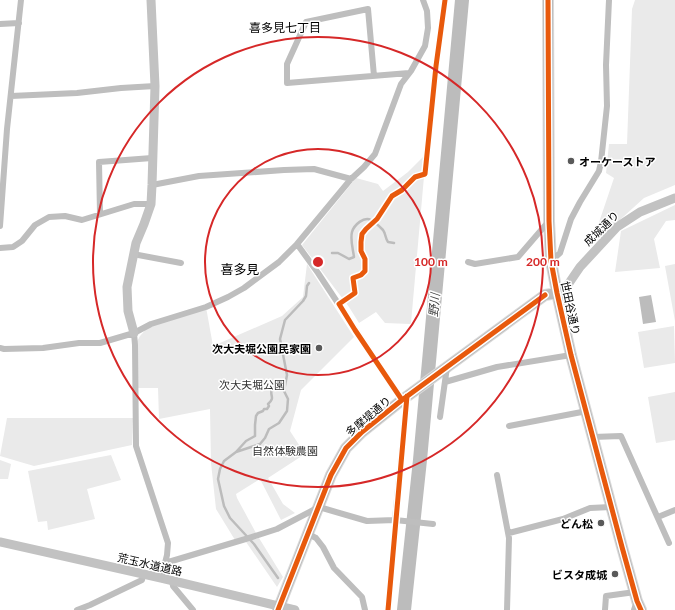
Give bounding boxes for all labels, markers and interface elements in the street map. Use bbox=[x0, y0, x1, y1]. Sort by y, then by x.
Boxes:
district label: 喜多見七丁目 bbox=[249, 20, 321, 35]
place label: オーケーストア bbox=[579, 155, 655, 168]
marker: オーケーストア bbox=[566, 156, 576, 166]
street label: 成城通り bbox=[581, 208, 621, 248]
text: 100 m bbox=[414, 254, 448, 269]
text: 200 m bbox=[526, 254, 560, 269]
centre of rings bbox=[311, 255, 325, 269]
district label: 喜多見 bbox=[220, 261, 260, 277]
street label: 世田谷通り bbox=[559, 280, 583, 336]
water label: 野川 bbox=[425, 290, 443, 318]
place label: 次大夫堀公園民家園 bbox=[212, 342, 311, 355]
marker: 次大夫堀公園民家園 bbox=[314, 343, 324, 353]
park label: 次大夫堀公園 bbox=[219, 378, 285, 391]
street label: 多摩堤通り bbox=[343, 393, 393, 439]
park label: 自然体験農園 bbox=[252, 444, 318, 457]
place label: どん松 bbox=[560, 517, 593, 530]
marker: どん松 bbox=[596, 518, 606, 528]
street label: 荒玉水道道路 bbox=[116, 550, 184, 578]
place label: ビスタ成城 bbox=[552, 568, 608, 581]
marker: ビスタ成城 bbox=[610, 569, 620, 579]

